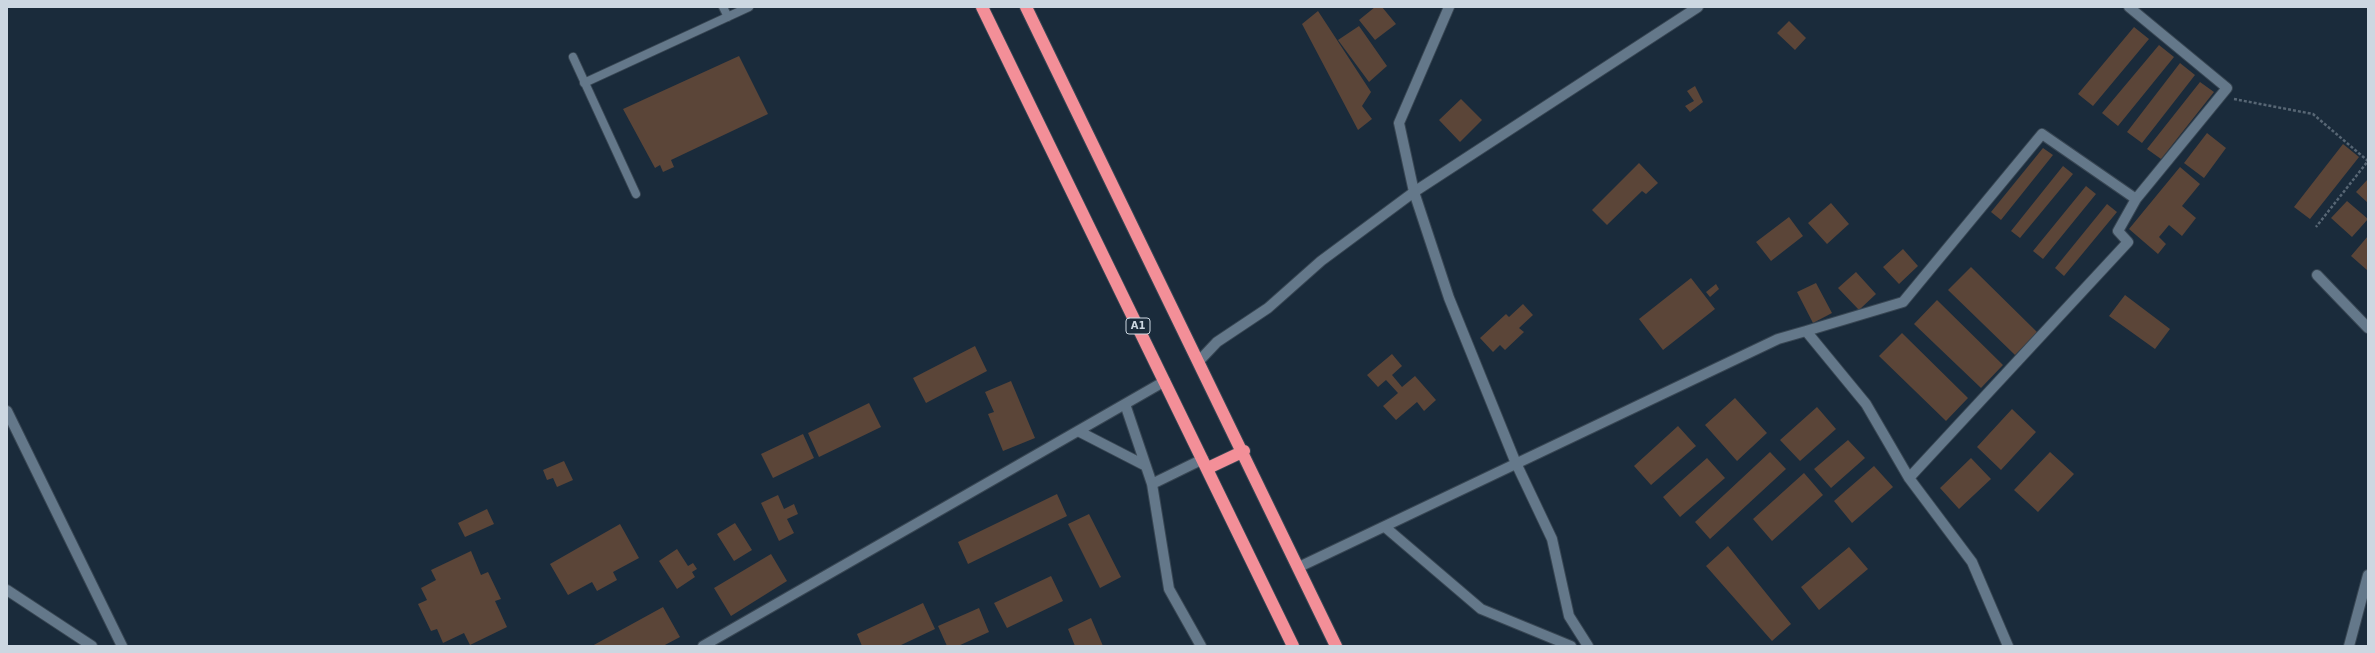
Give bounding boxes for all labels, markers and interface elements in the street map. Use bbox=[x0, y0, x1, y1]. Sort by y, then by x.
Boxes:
road number: A1 bbox=[1126, 318, 1150, 334]

